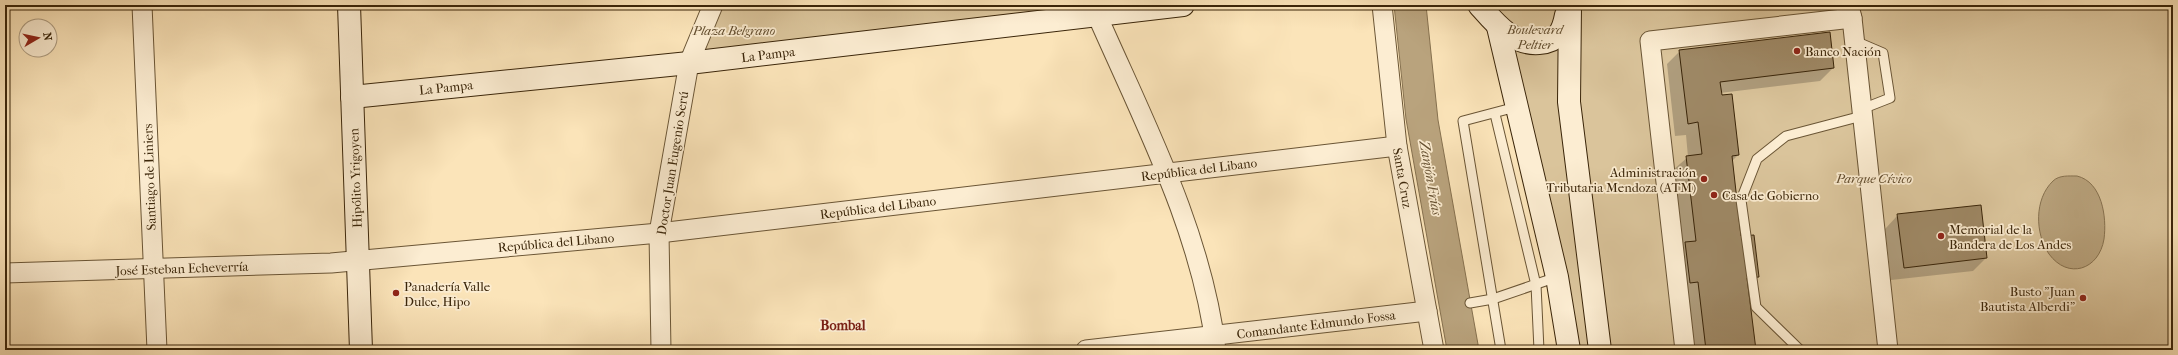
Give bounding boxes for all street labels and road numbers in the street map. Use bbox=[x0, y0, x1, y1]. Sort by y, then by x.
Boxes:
street label: La Pampa bbox=[740, 44, 797, 65]
street label: La Pampa bbox=[418, 77, 475, 98]
street label: Doctor Juan Eugenio Serú bbox=[654, 89, 691, 236]
street label: Santiago de Liniers bbox=[140, 123, 159, 231]
street label: Hipólito Yrigoyen bbox=[346, 127, 365, 228]
street label: Santa Cruz bbox=[1390, 147, 1415, 210]
street label: República del Libano bbox=[1140, 155, 1258, 184]
street label: República del Libano bbox=[819, 193, 937, 222]
street label: República del Libano bbox=[497, 230, 615, 255]
street label: José Esteban Echeverría bbox=[114, 259, 250, 278]
street label: Comandante Edmundo Fossa bbox=[1236, 307, 1397, 342]

